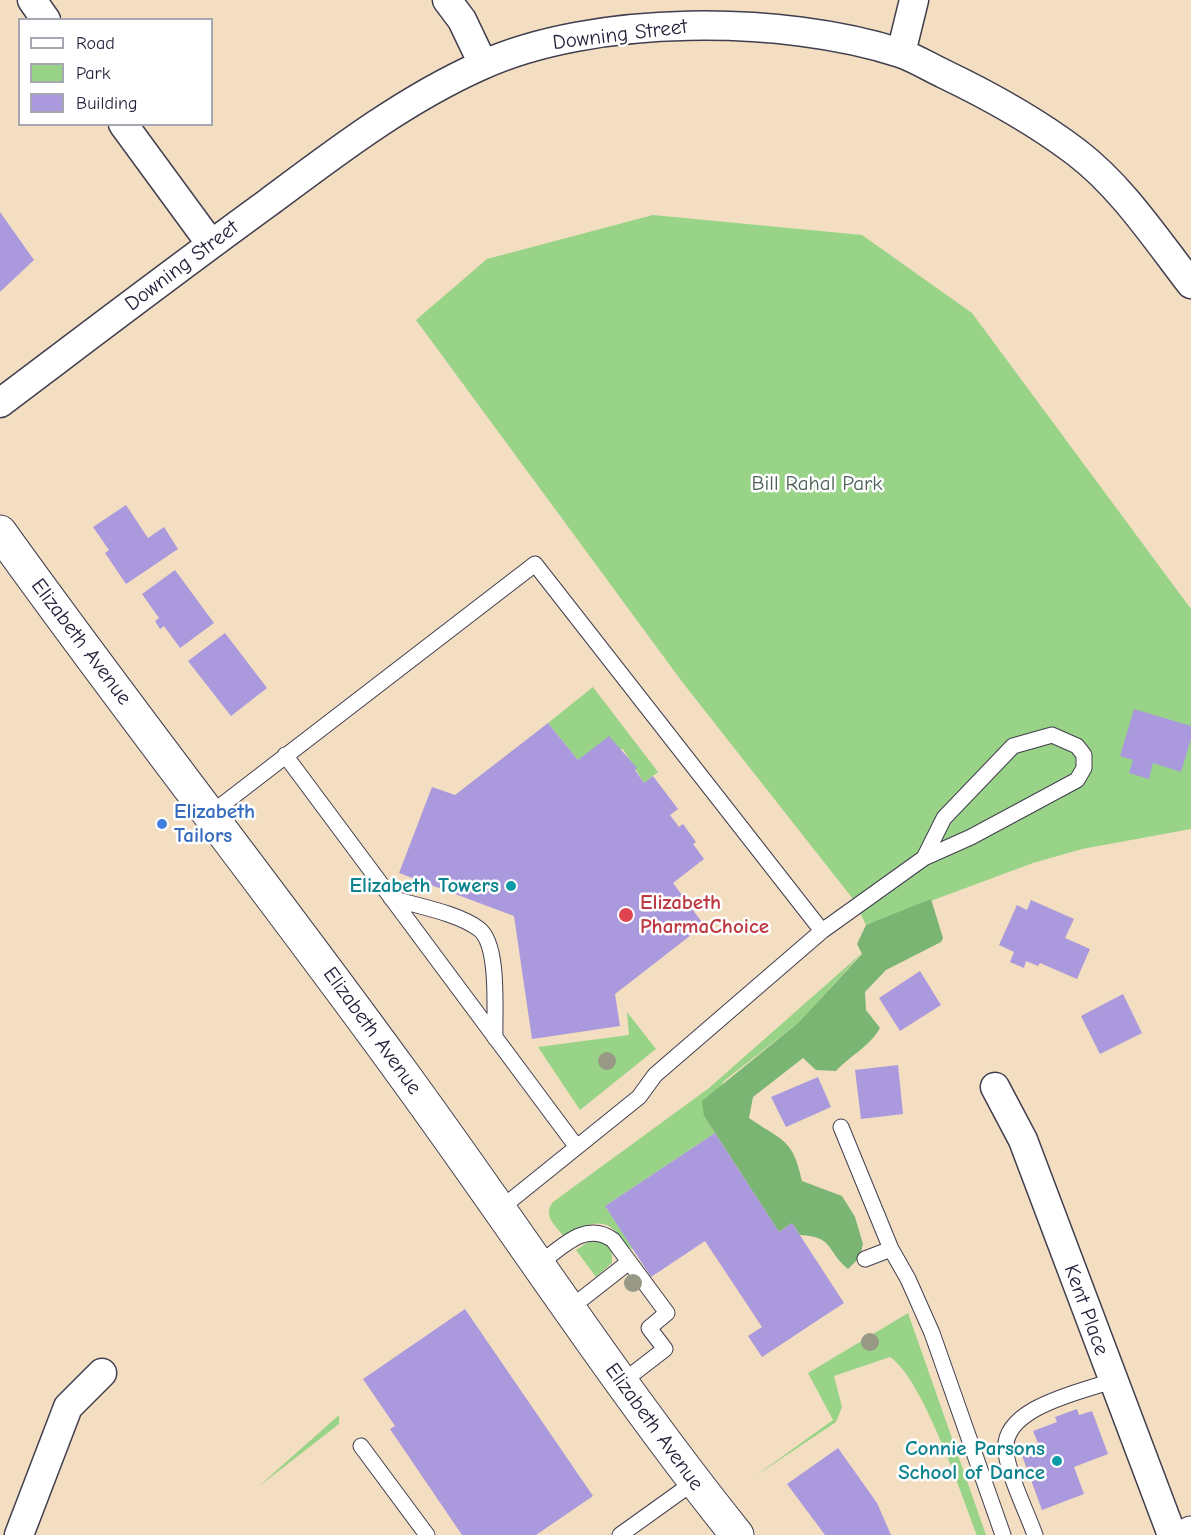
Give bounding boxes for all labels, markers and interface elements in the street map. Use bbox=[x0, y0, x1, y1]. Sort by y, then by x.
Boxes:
street label: Downing Street bbox=[551, 14, 689, 56]
legend bbox=[18, 18, 213, 126]
text: Road bbox=[76, 33, 115, 54]
text: Park bbox=[76, 63, 110, 84]
text: Building bbox=[76, 93, 138, 114]
street label: Downing Street bbox=[120, 215, 244, 317]
park label: Bill Rahal Park bbox=[751, 471, 883, 497]
street label: Elizabeth Avenue bbox=[25, 574, 137, 710]
place label: Elizabeth Tailors bbox=[174, 799, 255, 849]
marker: Elizabeth Tailors bbox=[155, 817, 169, 831]
place label: Elizabeth Towers bbox=[350, 873, 499, 899]
marker: Elizabeth Towers bbox=[504, 879, 518, 893]
place label: Elizabeth PharmaChoice bbox=[640, 890, 769, 940]
marker: Elizabeth PharmaChoice bbox=[617, 906, 635, 924]
street label: Elizabeth Avenue bbox=[317, 962, 427, 1100]
street label: Kent Place bbox=[1058, 1261, 1114, 1359]
street label: Elizabeth Avenue bbox=[599, 1358, 709, 1496]
place label: Connie Parsons School of Dance bbox=[898, 1436, 1045, 1486]
marker: Connie Parsons School of Dance bbox=[1050, 1454, 1064, 1468]

